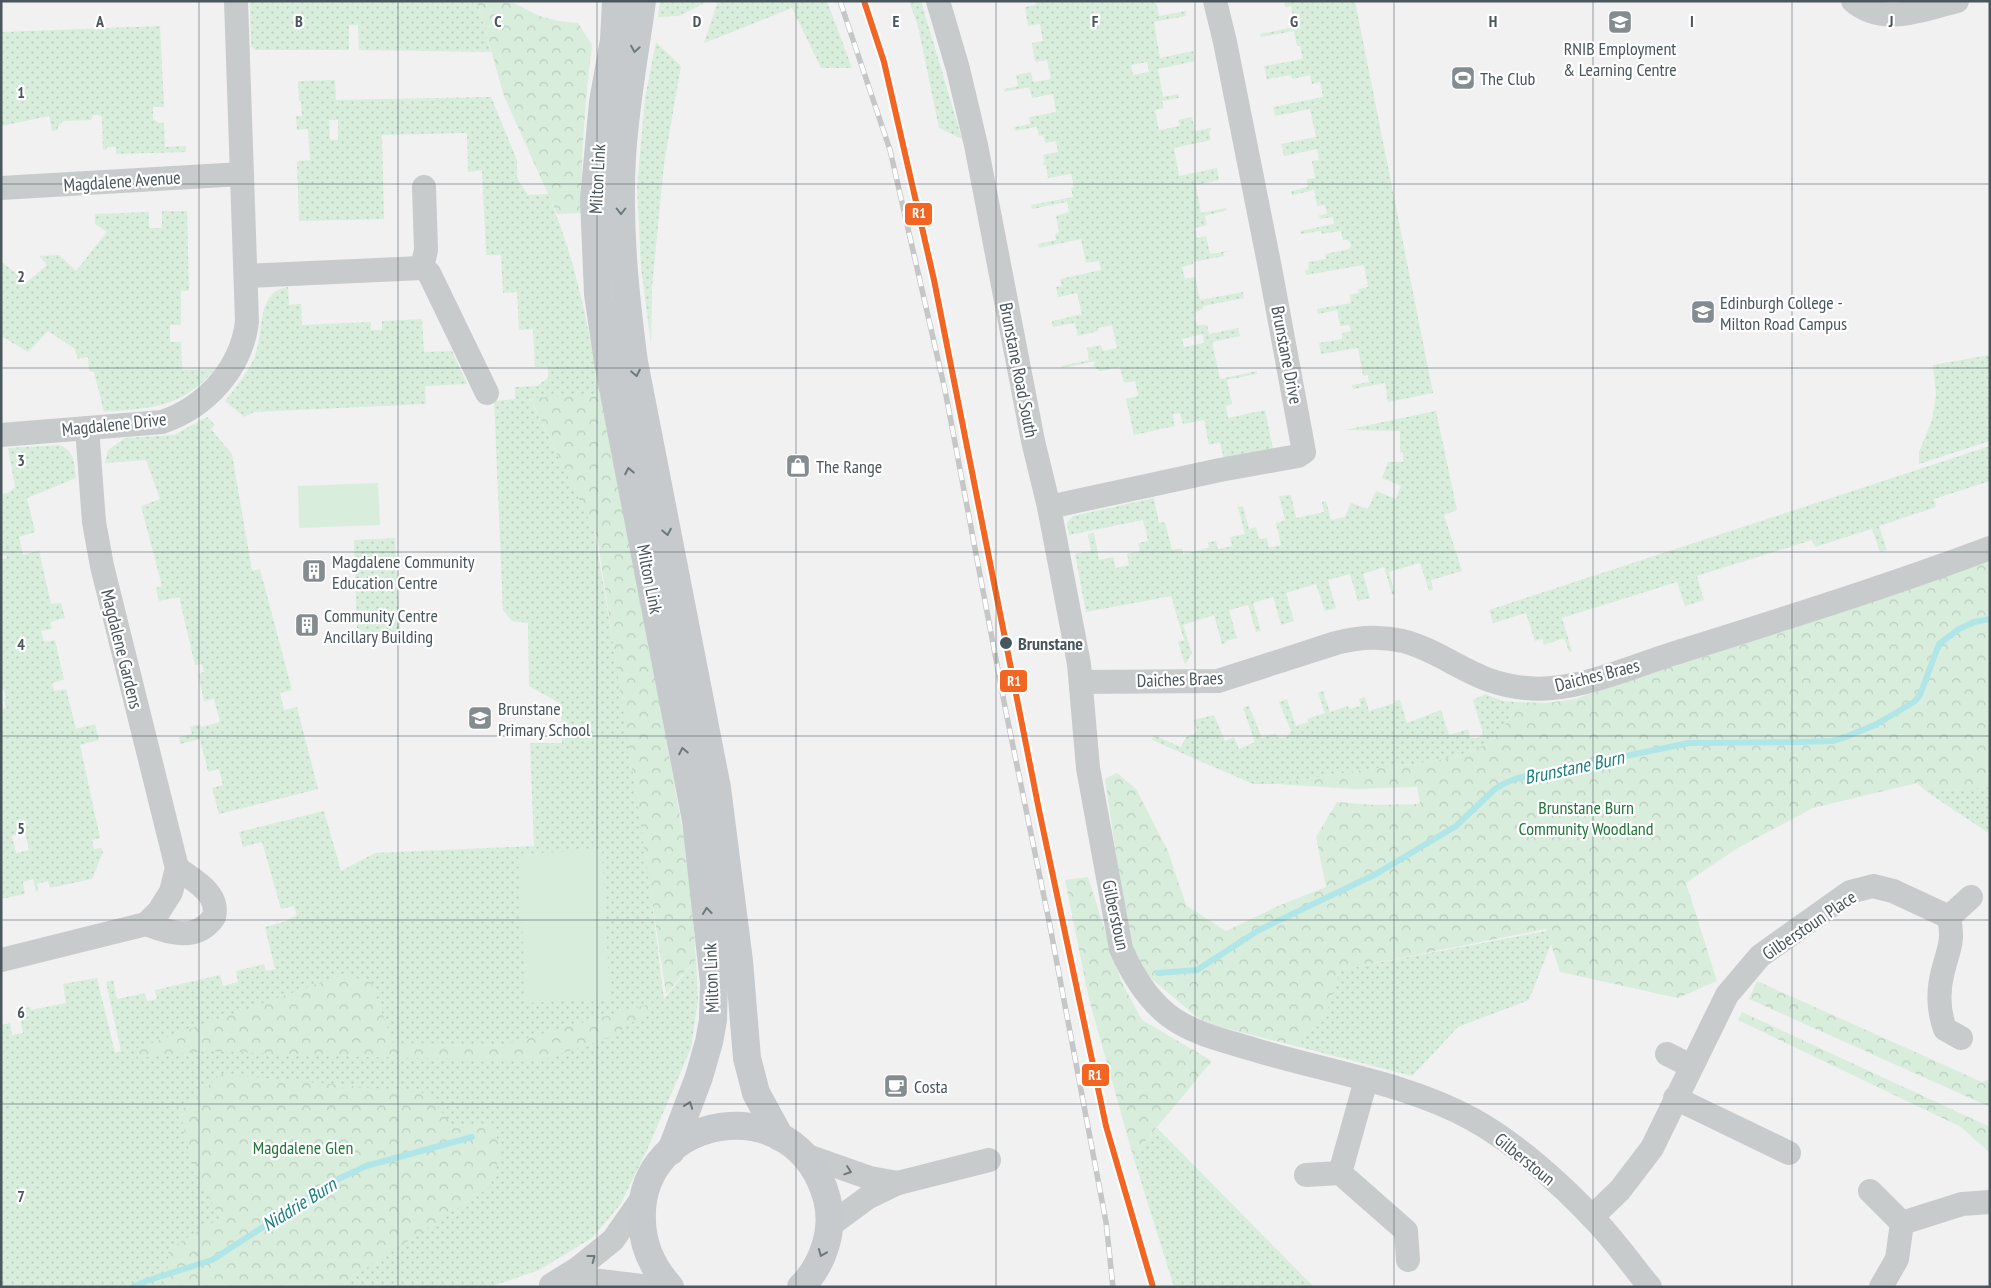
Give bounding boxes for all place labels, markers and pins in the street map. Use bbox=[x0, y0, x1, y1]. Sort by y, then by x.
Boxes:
school or university icon: RNIB Employment & Learning Centre bbox=[1607, 9, 1633, 35]
place label: RNIB Employment & Learning Centre bbox=[1563, 37, 1677, 81]
sports icon: The Club bbox=[1450, 65, 1476, 91]
place label: The Club bbox=[1480, 67, 1535, 90]
place label: Edinburgh College - Milton Road Campus bbox=[1720, 291, 1847, 335]
school or university icon: Edinburgh College - Milton Road Campus bbox=[1690, 299, 1716, 325]
shop icon: The Range bbox=[785, 453, 811, 479]
place label: The Range bbox=[816, 455, 882, 478]
place label: Magdalene Community Education Centre bbox=[332, 550, 475, 594]
building icon: Magdalene Community Education Centre bbox=[301, 558, 327, 584]
place label: Community Centre Ancillary Building bbox=[324, 604, 438, 648]
building icon: Community Centre Ancillary Building bbox=[294, 612, 320, 638]
place label: Brunstane bbox=[1018, 632, 1083, 655]
marker: Brunstane bbox=[998, 635, 1014, 651]
place label: Brunstane Primary School bbox=[498, 697, 591, 741]
school or university icon: Brunstane Primary School bbox=[467, 705, 493, 731]
cafe icon: Costa bbox=[883, 1073, 909, 1099]
place label: Costa bbox=[914, 1075, 948, 1098]

